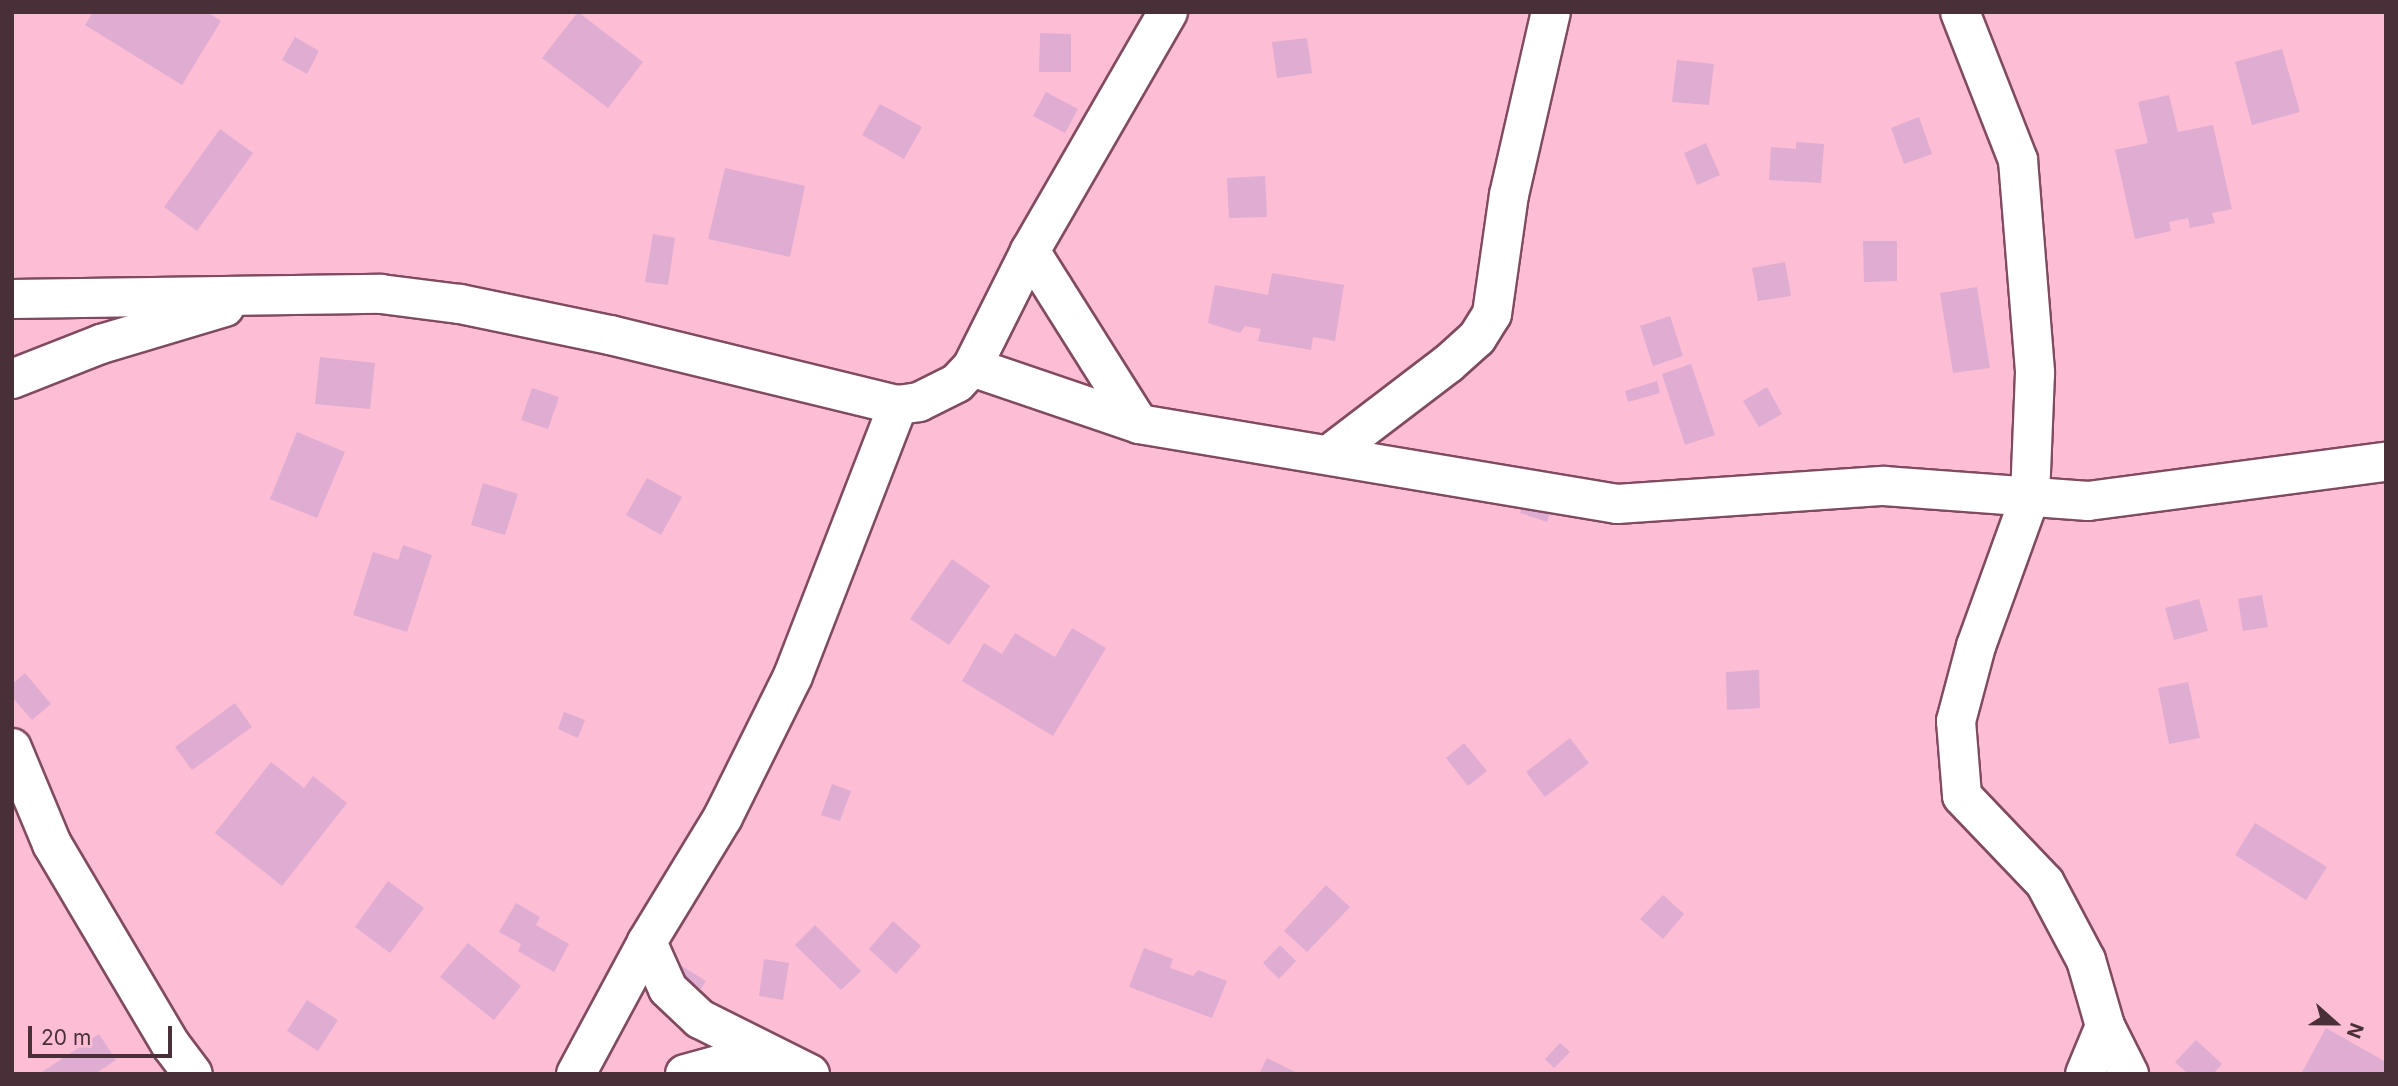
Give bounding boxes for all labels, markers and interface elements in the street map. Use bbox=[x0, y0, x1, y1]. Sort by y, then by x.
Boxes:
north arrow bbox=[2300, 988, 2370, 1058]
scale bar bbox=[32, 1012, 175, 1056]
text: N bbox=[2342, 1020, 2368, 1042]
text: 20 m bbox=[41, 1025, 91, 1050]

